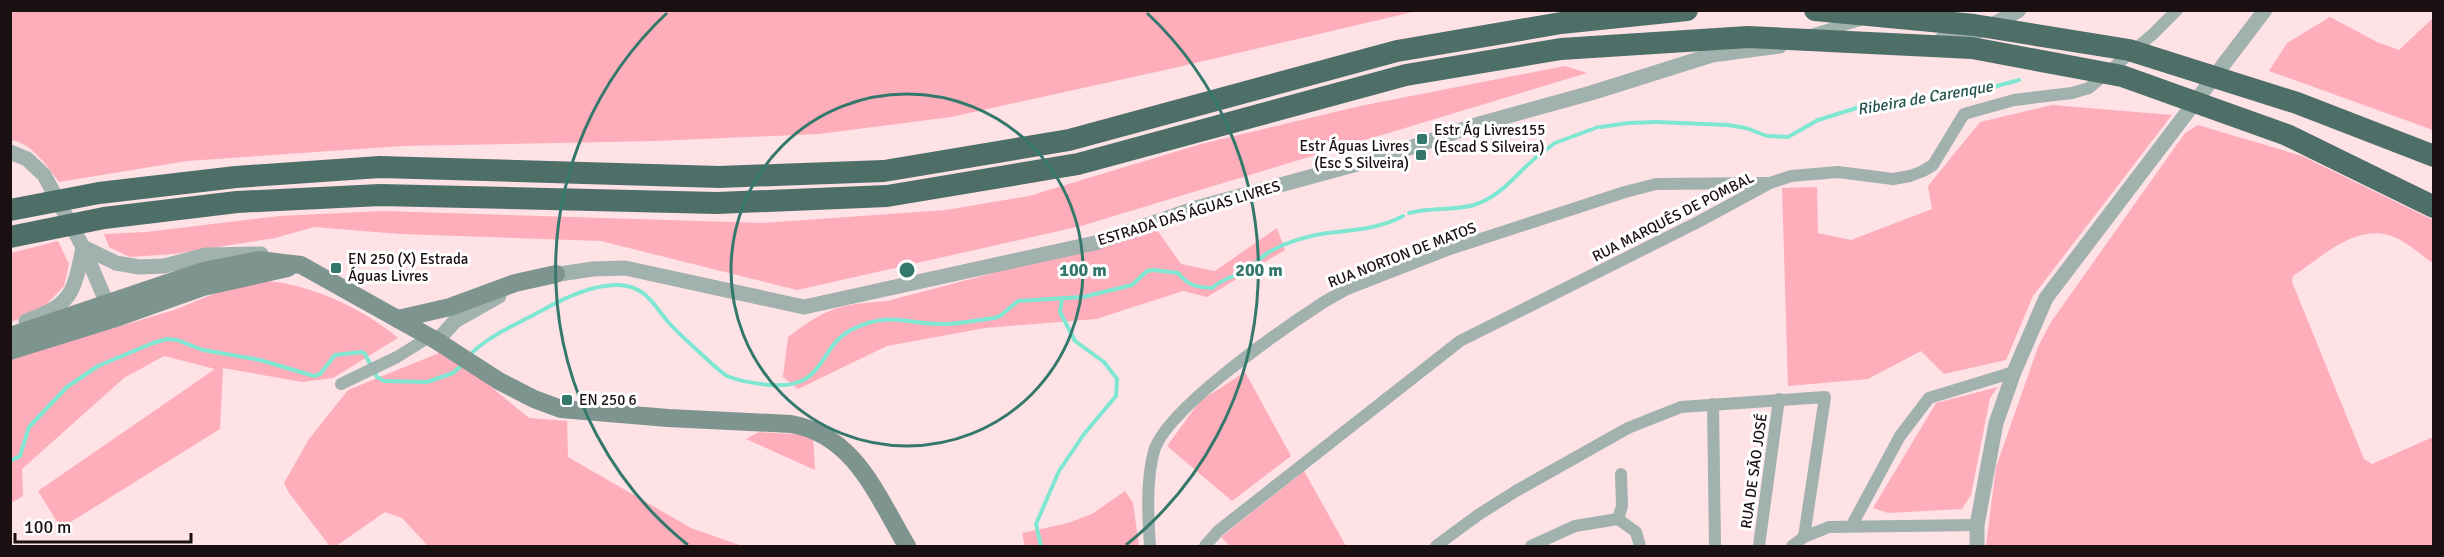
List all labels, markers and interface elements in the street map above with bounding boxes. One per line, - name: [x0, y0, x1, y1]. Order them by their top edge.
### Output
- water label: Ribeira de Carenque: [1856, 76, 1995, 120]
- place label: Estr Ág Livres155 (Escad S Silveira): [1434, 120, 1545, 156]
- marker: Estr Ág Livres155 (Escad S Silveira): [1415, 132, 1429, 146]
- place label: Estr Águas Livres (Esc S Silveira): [1300, 136, 1409, 172]
- marker: Estr Águas Livres (Esc S Silveira): [1414, 148, 1428, 162]
- street label: RUA MARQUÊS DE POMBAL: [1589, 168, 1757, 266]
- street label: ESTRADA DAS ÁGUAS LIVRES: [1095, 176, 1282, 249]
- street label: RUA NORTON DE MATOS: [1325, 218, 1479, 292]
- place label: EN 250 (X) Estrada Águas Livres: [348, 250, 468, 285]
- text: 100 m: [1059, 259, 1107, 281]
- text: 200 m: [1235, 259, 1283, 281]
- centre of rings: [897, 260, 917, 280]
- marker: EN 250 (X) Estrada Águas Livres: [329, 261, 343, 275]
- place label: EN 250 6: [579, 391, 637, 409]
- marker: EN 250 6: [560, 393, 574, 407]
- street label: RUA DE SÃO JOSÉ: [1736, 412, 1771, 530]
- scale bar: [15, 506, 190, 544]
- text: 100 m: [24, 516, 71, 538]

